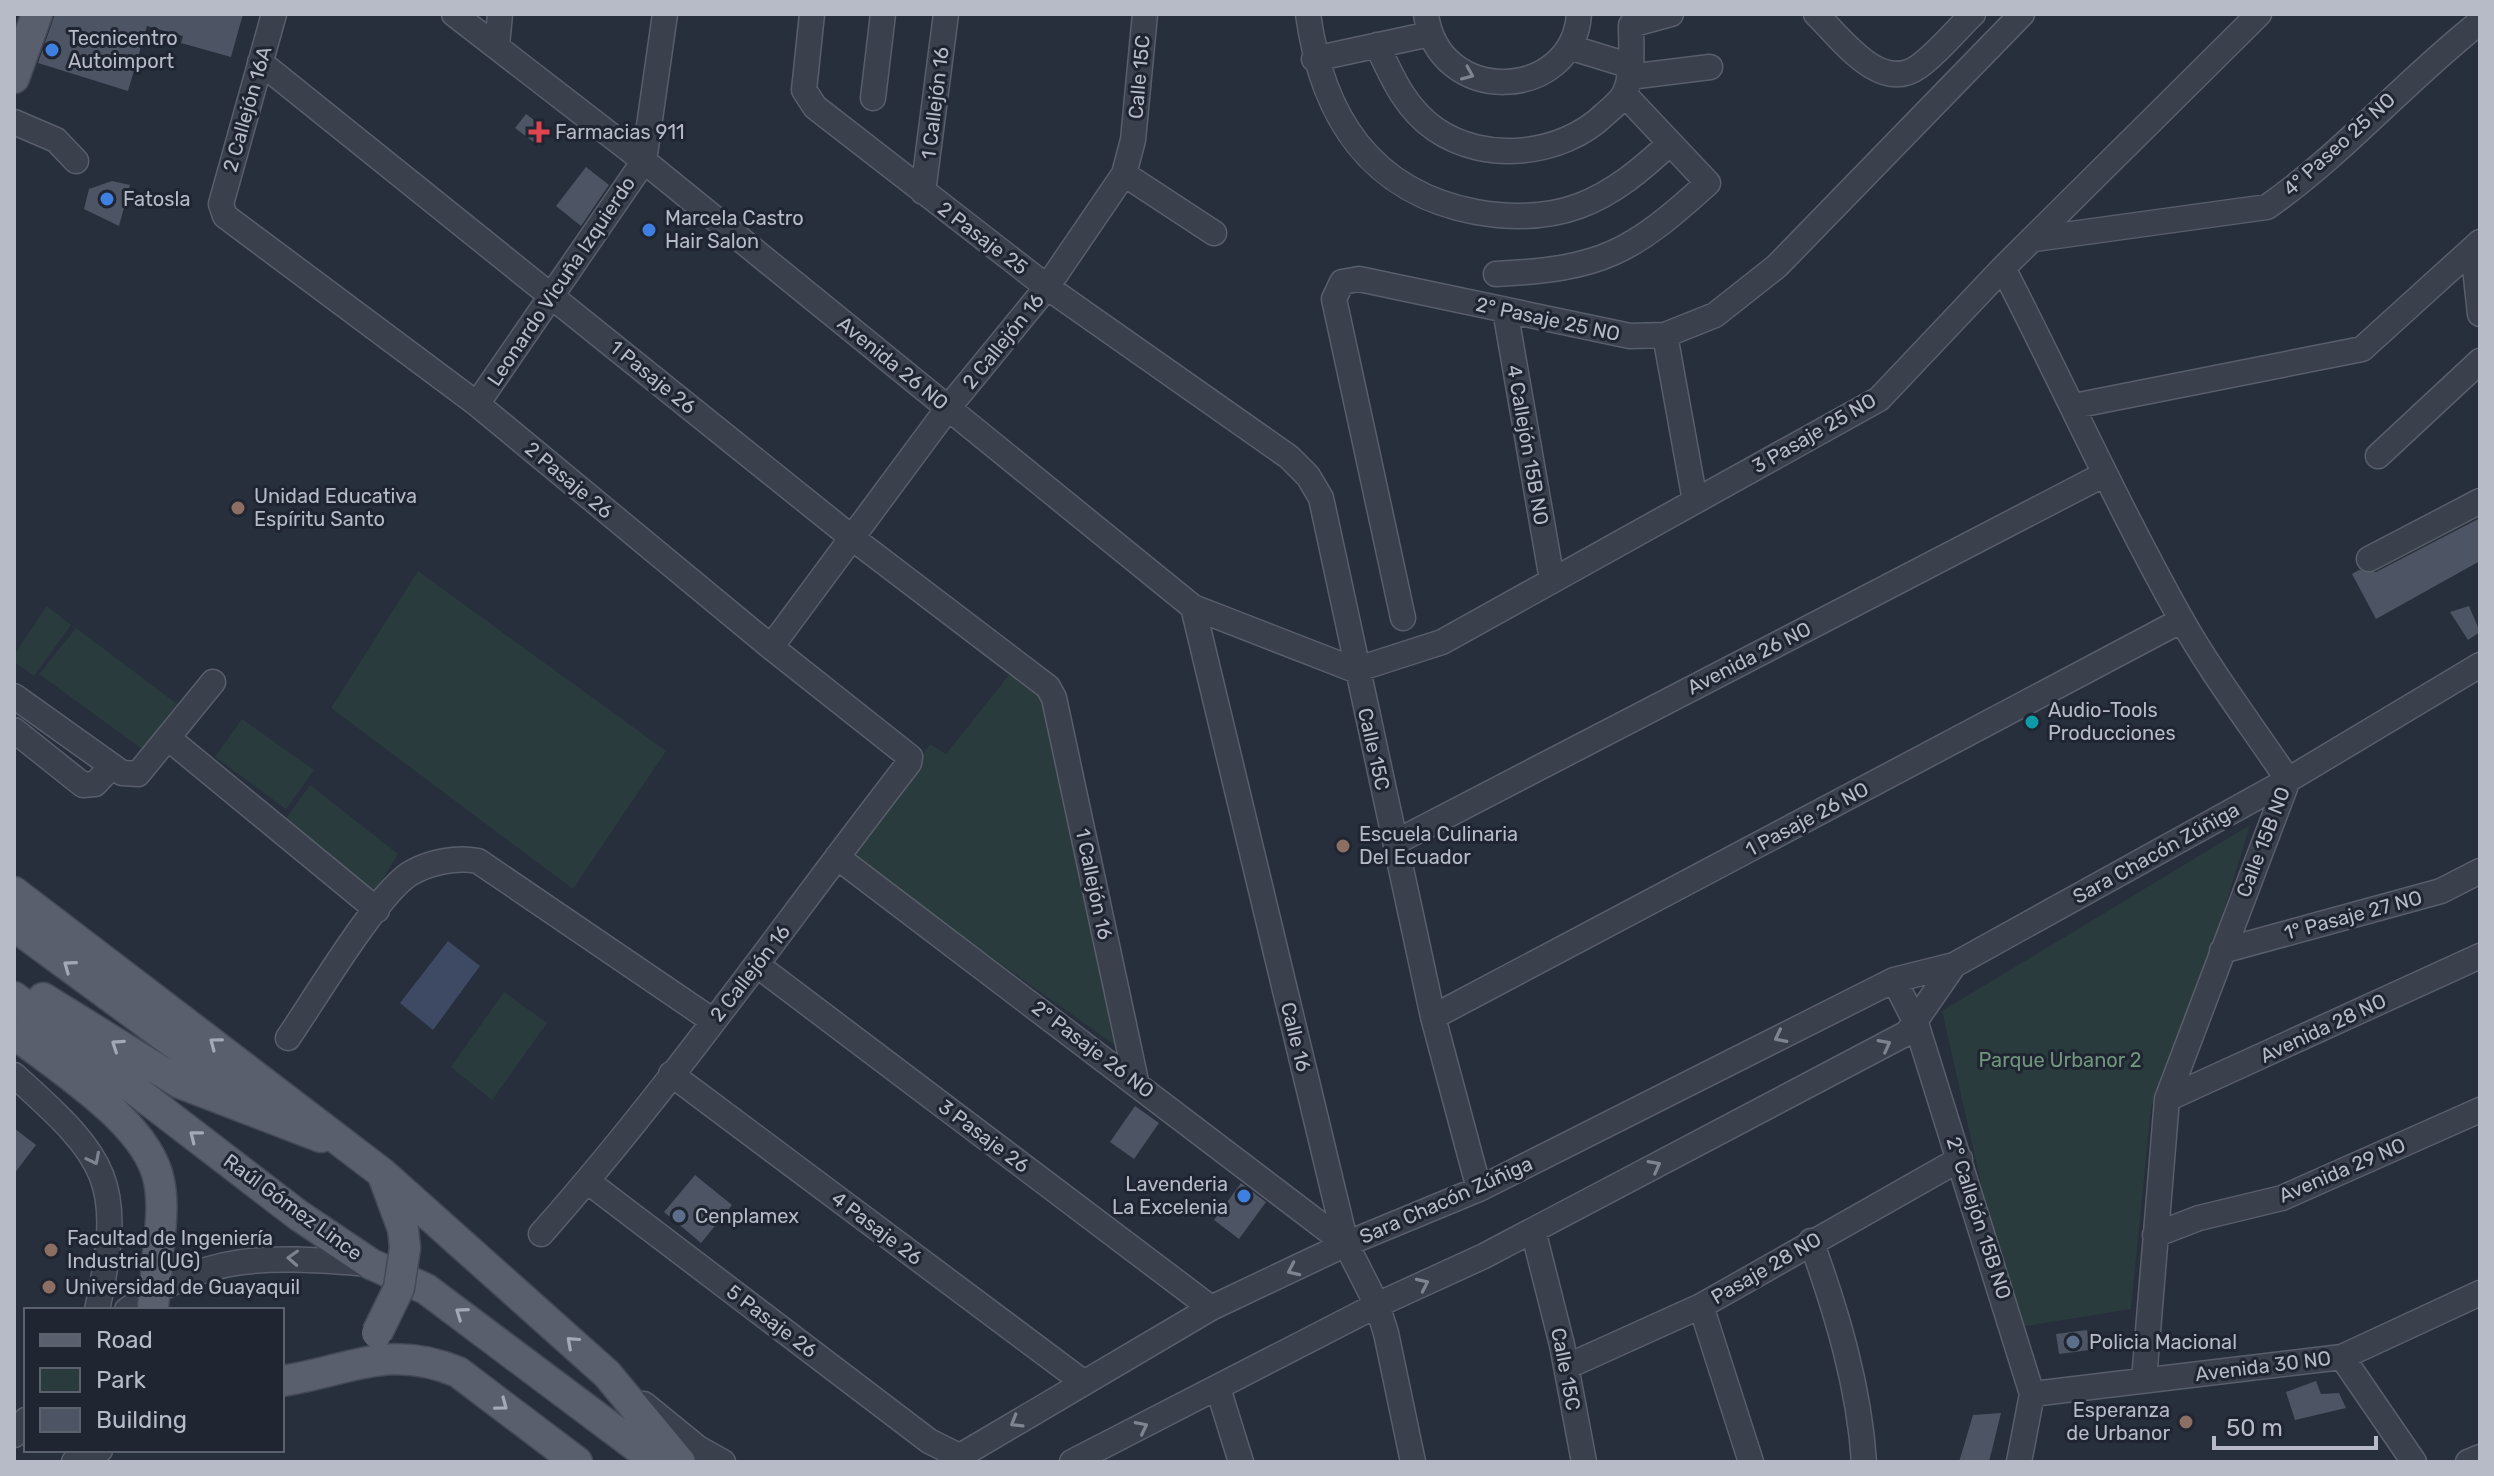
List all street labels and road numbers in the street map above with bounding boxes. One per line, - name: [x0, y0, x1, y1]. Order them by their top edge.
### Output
- street label: Calle 15C: [1123, 34, 1155, 120]
- street label: 2 Callejón 16A: [218, 43, 276, 175]
- street label: 1 Callejón 16: [916, 45, 954, 161]
- street label: 4° Paseo 25 NO: [2278, 87, 2400, 201]
- street label: Leonardo Vicuña Izquierdo: [482, 172, 640, 390]
- street label: 2 Pasaje 25: [933, 196, 1033, 280]
- street label: 2 Callejón 16: [957, 288, 1049, 394]
- street label: 2° Pasaje 25 NO: [1474, 292, 1622, 346]
- street label: Avenida 26 NO: [833, 311, 953, 415]
- street label: 1 Pasaje 26: [605, 335, 701, 419]
- street label: 4 Callejón 15B NO: [1502, 363, 1554, 527]
- street label: 3 Pasaje 25 NO: [1748, 388, 1880, 478]
- street label: 2 Pasaje 26: [520, 436, 618, 524]
- street label: Avenida 26 NO: [1683, 617, 1815, 699]
- street label: Calle 15C: [1353, 705, 1395, 793]
- street label: 1 Pasaje 26 NO: [1741, 777, 1873, 861]
- street label: Calle 15B NO: [2231, 783, 2295, 901]
- street label: Sara Chacón Zúñiga: [2069, 797, 2243, 909]
- street label: 1 Callejón 16: [1071, 826, 1117, 942]
- street label: 1° Pasaje 27 NO: [2281, 885, 2425, 945]
- street label: 2 Callejón 16: [705, 920, 795, 1026]
- street label: Avenida 28 NO: [2256, 988, 2390, 1068]
- street label: 2° Pasaje 26 NO: [1027, 995, 1159, 1103]
- street label: Calle 16: [1276, 1000, 1316, 1074]
- street label: 3 Pasaje 26: [934, 1094, 1034, 1178]
- street label: Avenida 29 NO: [2275, 1132, 2409, 1208]
- street label: 2° Callejón 15B NO: [1941, 1134, 2017, 1302]
- street label: Raúl Gómez Lince: [219, 1149, 367, 1265]
- street label: Sara Chacón Zúñiga: [1356, 1151, 1536, 1249]
- street label: 4 Pasaje 26: [827, 1186, 927, 1270]
- street label: Pasaje 28 NO: [1707, 1227, 1825, 1309]
- street label: 5 Pasaje 26: [722, 1279, 822, 1363]
- street label: Calle 15C: [1546, 1326, 1586, 1412]
- street label: Avenida 30 NO: [2194, 1346, 2332, 1386]

